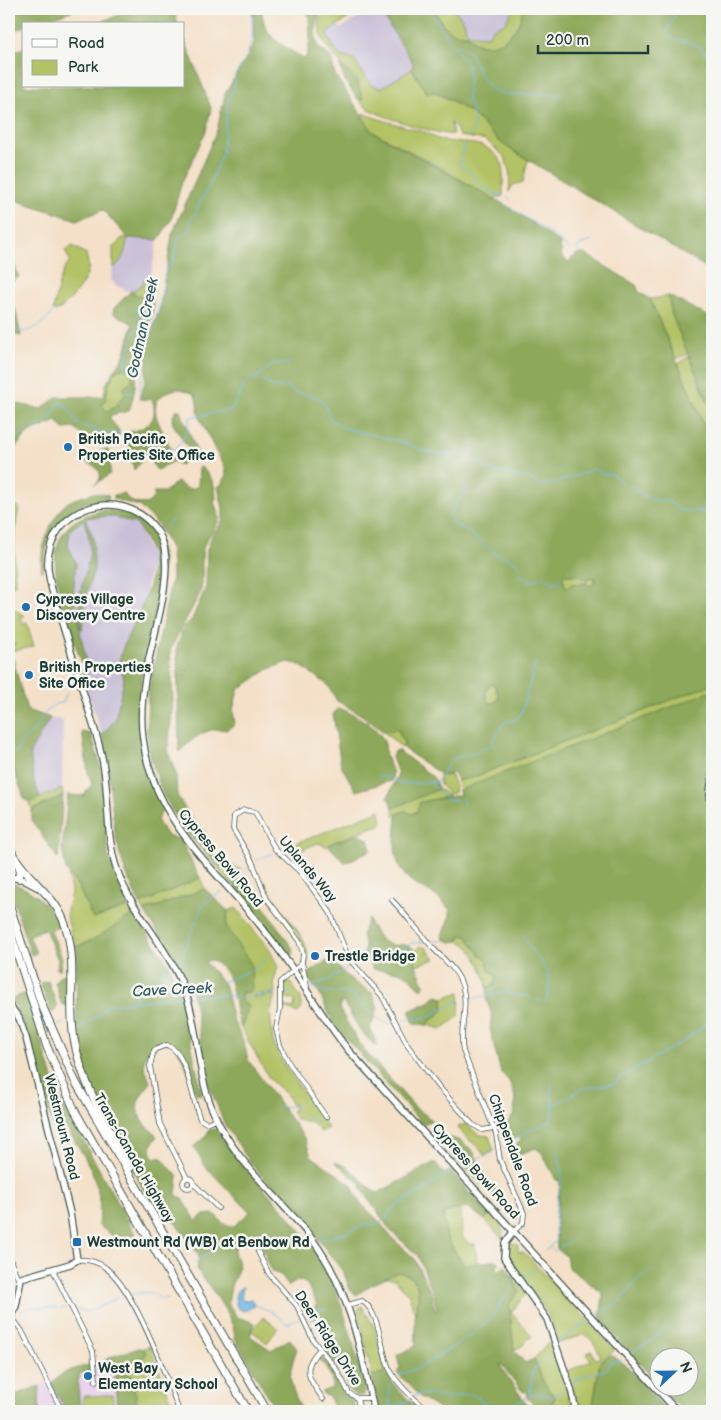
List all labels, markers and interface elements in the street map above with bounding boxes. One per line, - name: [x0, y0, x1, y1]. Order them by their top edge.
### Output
- legend: [22, 22, 185, 88]
- scale bar: [538, 22, 648, 54]
- text: 200 m: [546, 31, 589, 50]
- text: Road: [68, 34, 104, 53]
- text: Park: [68, 58, 99, 77]
- water label: Godman Creek: [123, 275, 163, 380]
- place label: British Pacific Properties Site Office: [78, 431, 215, 464]
- marker: British Pacific Properties Site Office: [62, 441, 74, 453]
- place label: Cypress Village Discovery Centre: [36, 591, 145, 624]
- marker: Cypress Village Discovery Centre: [20, 601, 32, 613]
- place label: British Properties Site Office: [39, 659, 151, 692]
- marker: British Properties Site Office: [23, 669, 35, 681]
- street label: Cypress Bowl Road: [175, 806, 267, 910]
- street label: Uplands Way: [275, 832, 341, 906]
- place label: Trestle Bridge: [325, 948, 415, 965]
- marker: Trestle Bridge: [309, 950, 321, 962]
- water label: Cave Creek: [132, 978, 213, 1002]
- street label: Westmount Road: [41, 1072, 83, 1182]
- street label: Trans-Canada Highway: [90, 1090, 178, 1226]
- street label: Chippendale Road: [485, 1091, 541, 1209]
- street label: Cypress Bowl Road: [429, 1120, 523, 1222]
- place label: Westmount Rd (WB) at Benbow Rd: [87, 1234, 310, 1251]
- marker: Westmount Rd (WB) at Benbow Rd: [71, 1236, 83, 1248]
- street label: Deer Ridge Drive: [291, 1287, 365, 1389]
- north arrow: [648, 1348, 698, 1398]
- text: N: [676, 1359, 695, 1375]
- place label: West Bay Elementary School: [98, 1360, 218, 1393]
- marker: West Bay Elementary School: [82, 1370, 94, 1382]

